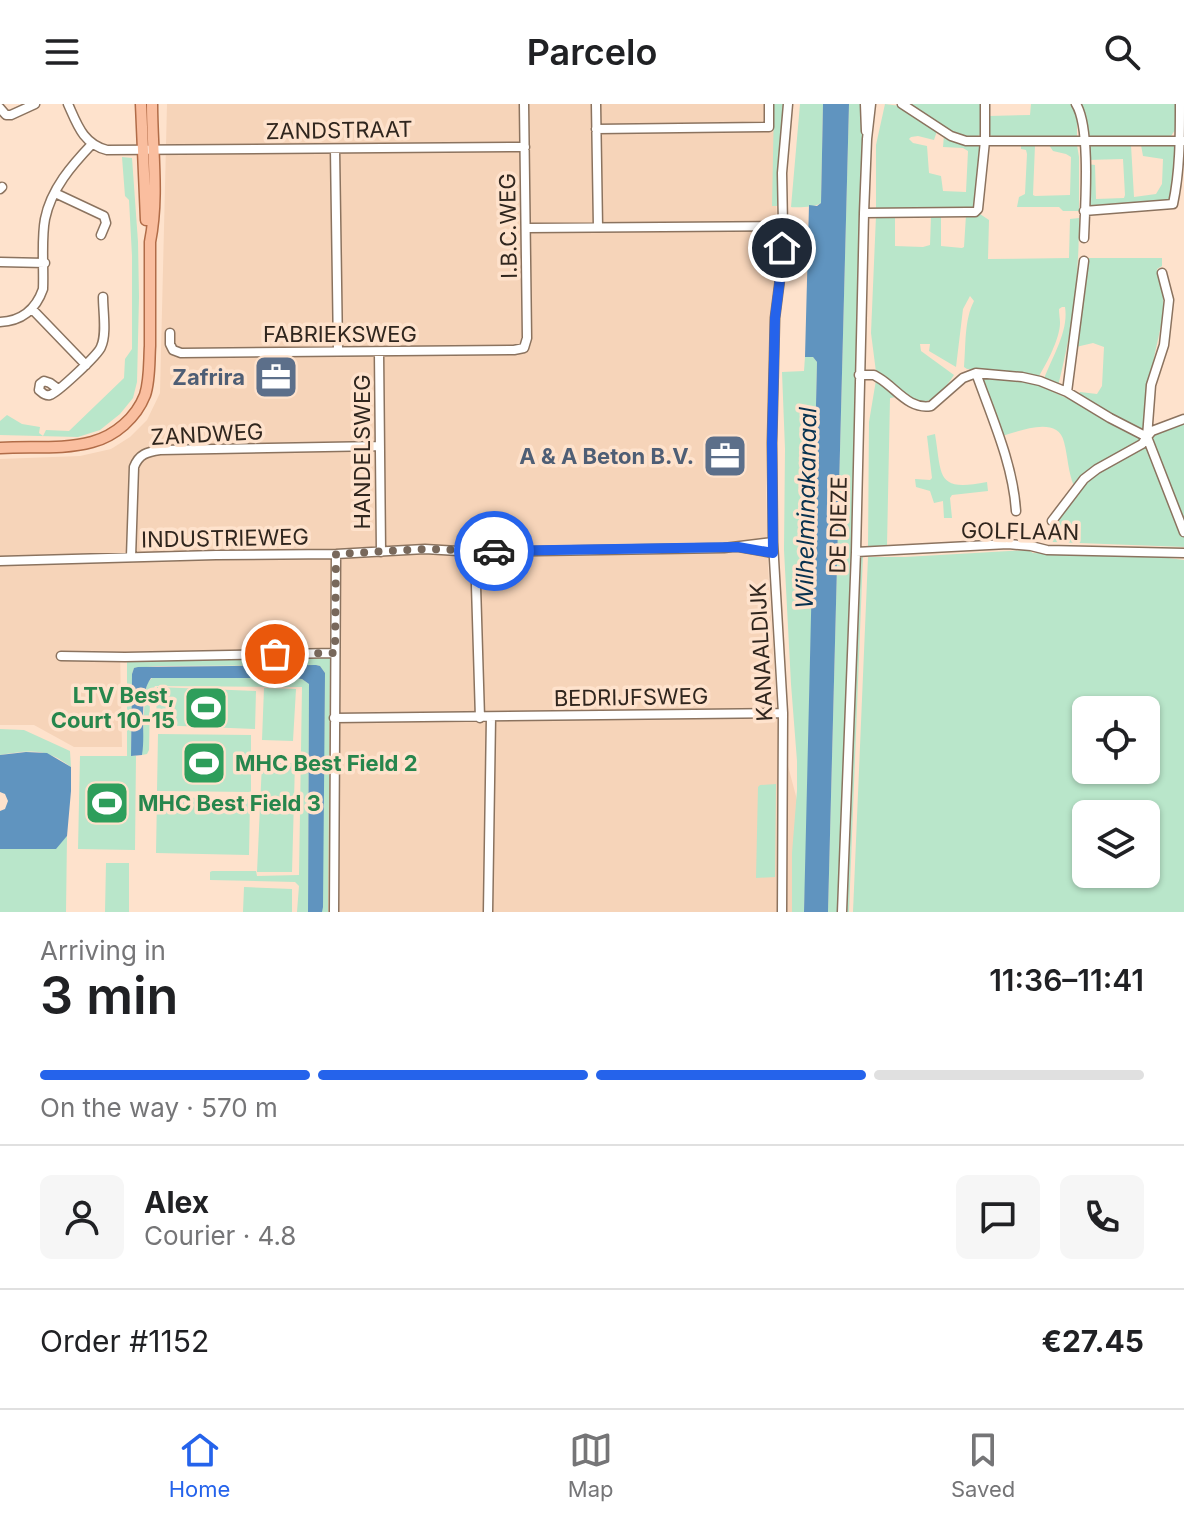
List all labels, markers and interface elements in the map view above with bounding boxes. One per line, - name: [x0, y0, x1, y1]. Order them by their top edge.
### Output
- icon: menu: [40, 30, 84, 74]
- text: Parcelo: [527, 30, 657, 74]
- icon: search: [1100, 30, 1144, 74]
- street label: ZANDSTRAAT: [265, 116, 413, 144]
- street label: I.B.C.WEG: [494, 173, 522, 279]
- pin: [748, 214, 816, 282]
- icon: home: [760, 226, 804, 270]
- street label: FABRIEKSWEG: [263, 321, 417, 347]
- office icon: Zafrira: [252, 353, 300, 401]
- place label: Zafrira: [172, 364, 245, 390]
- street label: HANDELSWEG: [349, 374, 375, 530]
- water label: Wilhelminakanaal: [790, 407, 822, 609]
- street label: ZANDWEG: [150, 418, 264, 450]
- office icon: A & A Beton B.V.: [701, 432, 749, 480]
- place label: A & A Beton B.V.: [519, 443, 694, 469]
- street label: DE DIEZE: [824, 476, 852, 574]
- courier: [454, 511, 534, 591]
- street label: GOLFLAAN: [961, 517, 1079, 545]
- street label: INDUSTRIEWEG: [141, 524, 309, 552]
- icon: car: [472, 529, 516, 573]
- street label: KANAALDIJK: [744, 582, 778, 722]
- pin: [241, 620, 309, 688]
- icon: bag: [253, 632, 297, 676]
- place label: LTV Best, Court 10-15: [51, 682, 175, 733]
- street label: BEDRIJFSWEG: [554, 683, 708, 711]
- sports icon: LTV Best, Court 10-15: [182, 684, 230, 732]
- map controls: [1072, 696, 1160, 888]
- button: locate: [1072, 696, 1160, 784]
- sports icon: MHC Best Field 2: [180, 739, 228, 787]
- place label: MHC Best Field 2: [235, 750, 418, 776]
- sports icon: MHC Best Field 3: [83, 779, 131, 827]
- place label: MHC Best Field 3: [138, 790, 321, 816]
- button: layers: [1072, 800, 1160, 888]
- text: Arriving in: [40, 935, 166, 966]
- text: 11:36–11:41: [989, 962, 1144, 998]
- text: 3 min: [40, 964, 178, 1027]
- text: On the way · 570 m: [40, 1092, 278, 1123]
- button: person: [40, 1175, 124, 1259]
- button: chat: [956, 1175, 1040, 1259]
- button: phone: [1060, 1175, 1144, 1259]
- text: Alex: [144, 1184, 209, 1220]
- text: Courier · 4.8: [144, 1220, 296, 1251]
- text: Order #1152: [40, 1323, 209, 1359]
- text: €27.45: [1041, 1323, 1144, 1359]
- tab: Home: [169, 1428, 230, 1502]
- tab: Map: [568, 1428, 613, 1502]
- tab: Saved: [951, 1428, 1015, 1502]

